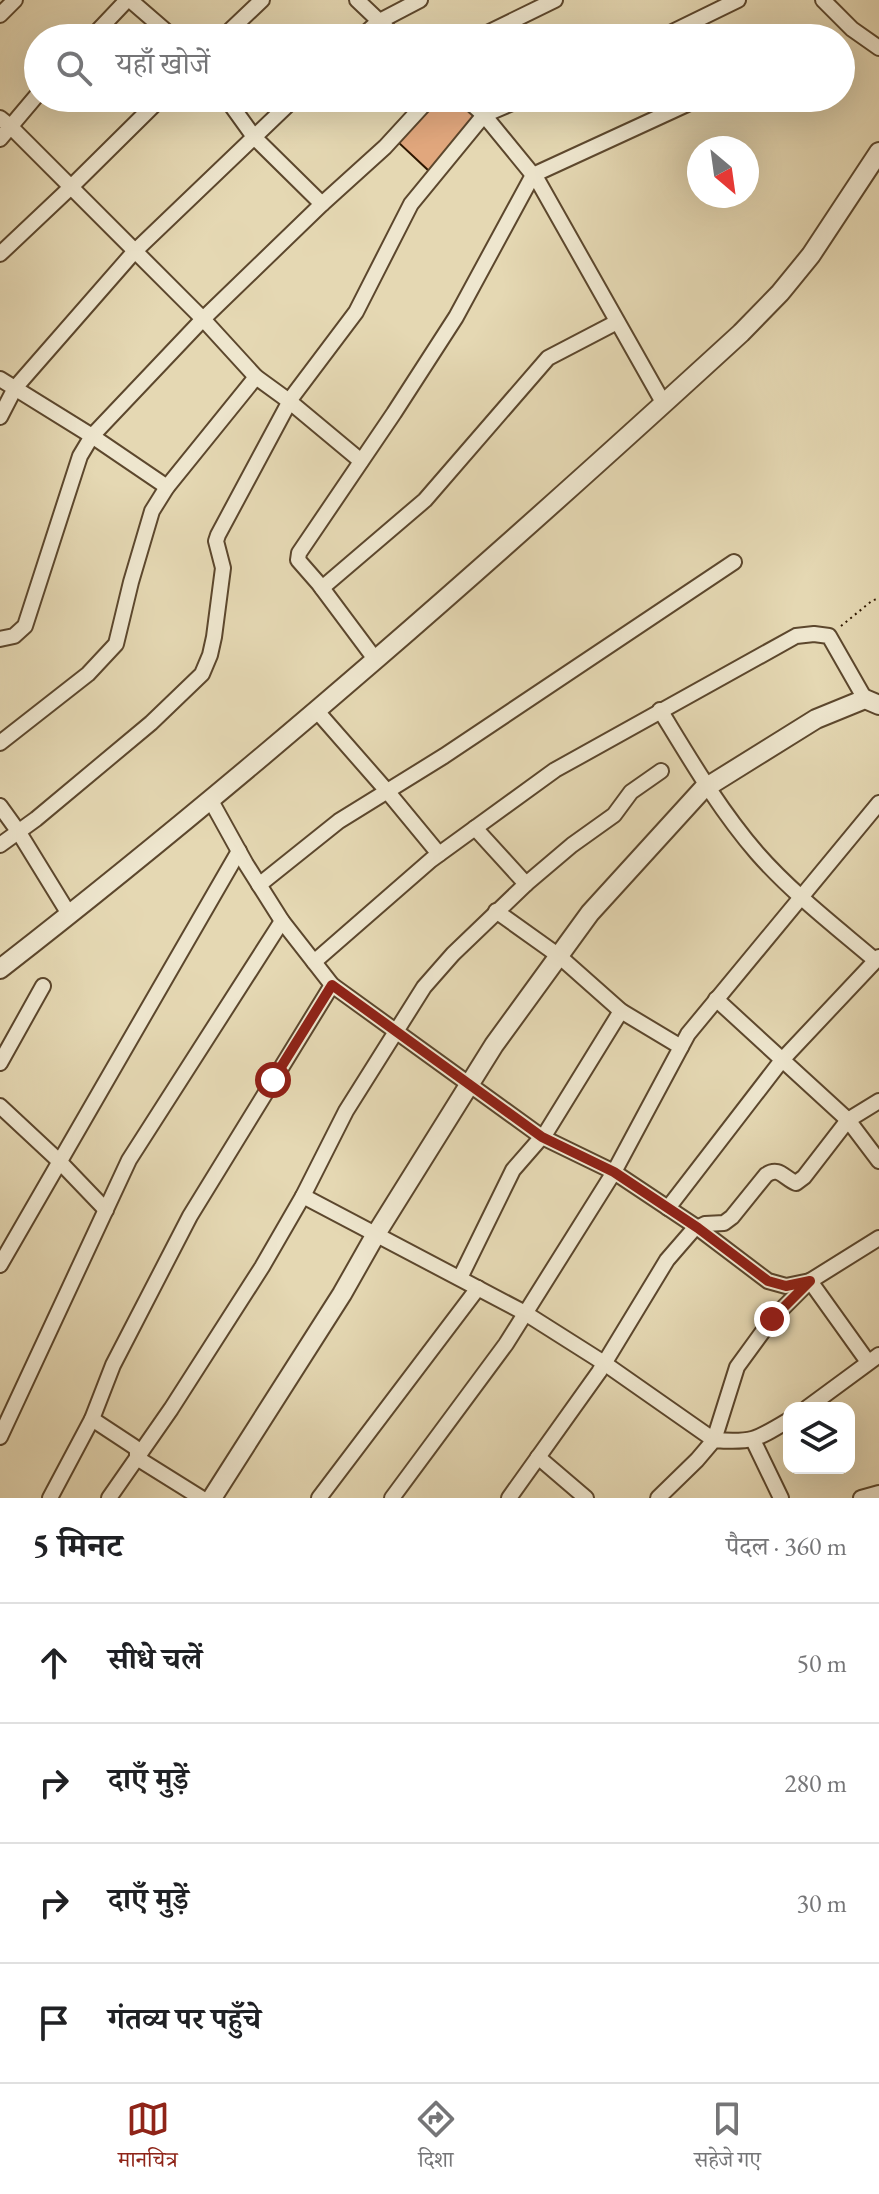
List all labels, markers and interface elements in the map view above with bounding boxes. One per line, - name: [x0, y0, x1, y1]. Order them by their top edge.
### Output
- search box: [24, 24, 855, 112]
- text: यहाँ खोजें: [116, 44, 210, 83]
- icon: search: [52, 46, 96, 90]
- north arrow: [687, 136, 759, 208]
- route start: [255, 1062, 291, 1098]
- route end: [754, 1301, 790, 1337]
- map controls: [783, 1402, 855, 1474]
- button: layers: [783, 1402, 855, 1474]
- text: 5 मिनट: [32, 1523, 122, 1567]
- text: पैदल · 360 m: [726, 1529, 847, 1563]
- text: सीधे चलें: [108, 1639, 202, 1678]
- icon: ahead: [32, 1641, 76, 1685]
- text: 50 m: [797, 1646, 847, 1680]
- text: दाएँ मुड़ें: [108, 1759, 189, 1798]
- icon: right: [32, 1761, 76, 1805]
- text: 280 m: [784, 1766, 847, 1800]
- text: दाएँ मुड़ें: [108, 1879, 189, 1918]
- icon: right: [32, 1881, 76, 1925]
- text: 30 m: [797, 1886, 847, 1920]
- text: गंतव्य पर पहुँचे: [108, 1999, 261, 2038]
- icon: arrive: [32, 2001, 76, 2045]
- tab: मानचित्र: [118, 2097, 178, 2181]
- tab: दिशा: [414, 2097, 458, 2181]
- tab: सहेजे गए: [694, 2097, 761, 2181]

